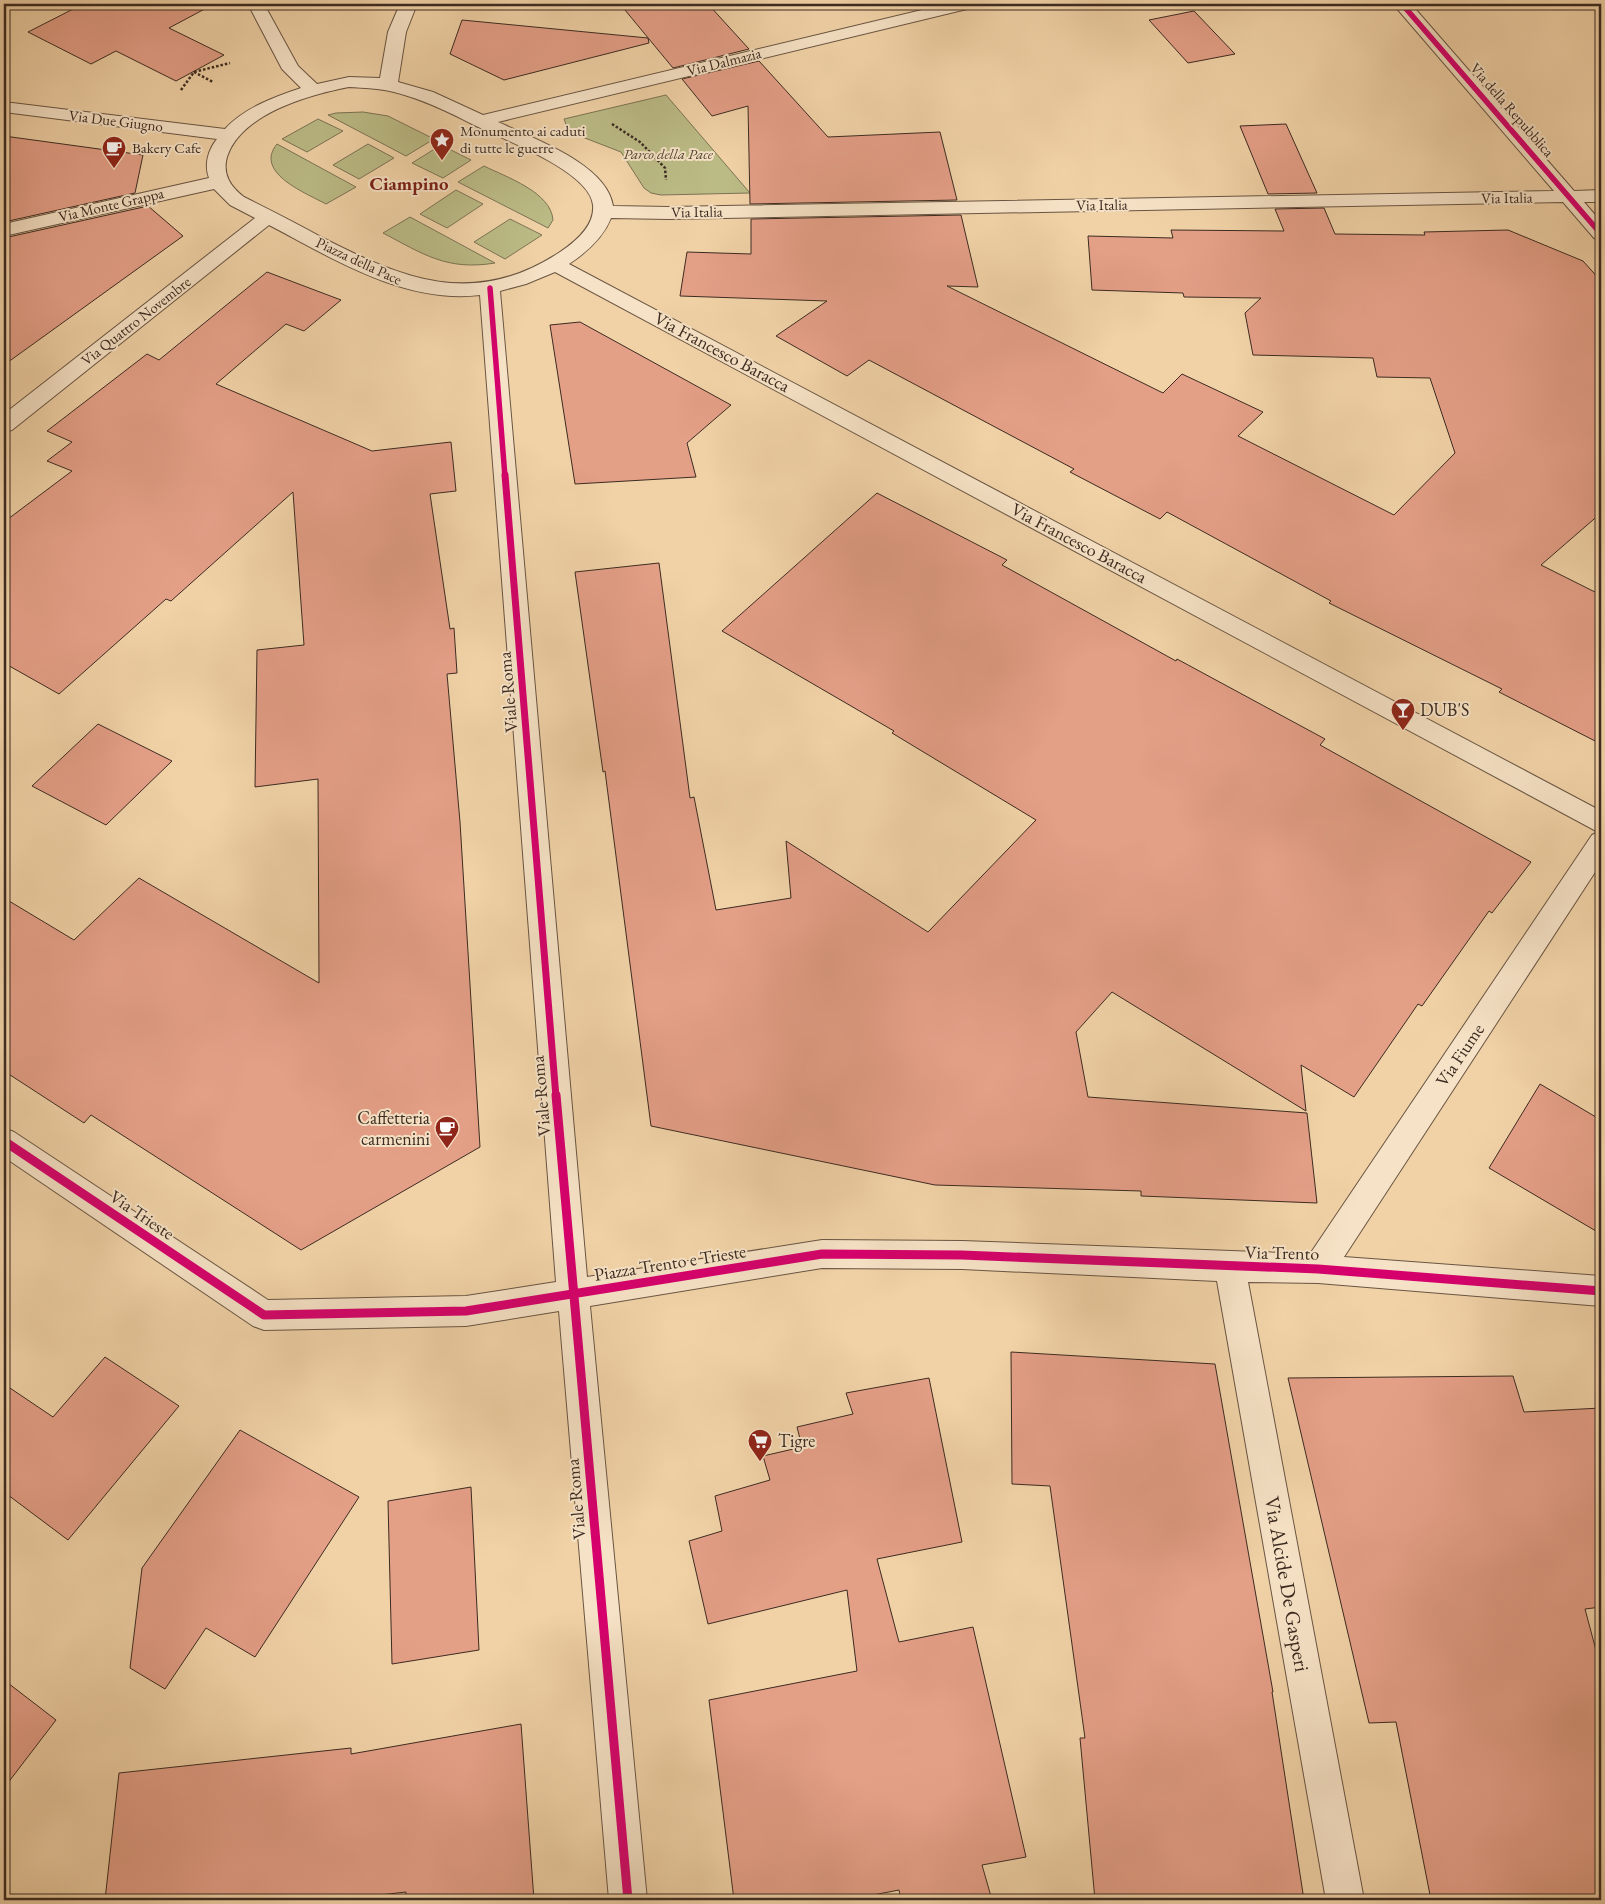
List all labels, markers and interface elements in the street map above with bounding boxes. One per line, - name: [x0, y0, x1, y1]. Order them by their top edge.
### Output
- street label: Via Dalmazia: [685, 43, 763, 80]
- street label: Via della Repubblica: [1466, 59, 1558, 161]
- street label: Via Due Giugno: [68, 105, 164, 136]
- place label: Monumento ai caduti di tutte le guerre: [460, 121, 586, 157]
- place icon: Monumento ai caduti di tutte le guerre: [429, 127, 455, 161]
- cafe icon: Bakery Cafe: [101, 135, 127, 169]
- place label: Bakery Cafe: [132, 138, 201, 157]
- park label: Parco della Pace: [623, 144, 714, 163]
- district label: Ciampino: [369, 171, 449, 196]
- street label: Via Monte Grappa: [56, 183, 166, 226]
- street label: Via Italia: [1481, 188, 1533, 207]
- street label: Via Italia: [1076, 195, 1128, 214]
- street label: Via Italia: [671, 202, 723, 221]
- street label: Piazza della Pace: [313, 232, 405, 289]
- street label: Via Quattro Novembre: [77, 272, 194, 369]
- street label: Via Francesco Baracca: [650, 306, 795, 397]
- street label: Via Francesco Baracca: [1007, 497, 1152, 588]
- street label: Viale Roma: [492, 650, 522, 733]
- bar icon: DUB'S: [1390, 697, 1416, 731]
- place label: DUB'S: [1420, 698, 1469, 721]
- street label: Via Fiume: [1430, 1019, 1489, 1091]
- street label: Viale Roma: [525, 1054, 555, 1137]
- place label: Caffetteria carmenini: [357, 1106, 431, 1150]
- cafe icon: Caffetteria carmenini: [434, 1115, 460, 1149]
- street label: Via Trieste: [106, 1185, 179, 1245]
- street label: Piazza Trento e Trieste: [592, 1239, 747, 1286]
- street label: Via Trento: [1245, 1240, 1319, 1265]
- supermarket icon: Tigre: [747, 1428, 773, 1462]
- place label: Tigre: [778, 1429, 815, 1452]
- street label: Viale Roma: [560, 1457, 590, 1540]
- street label: Via Alcide De Gasperi: [1259, 1494, 1316, 1674]

